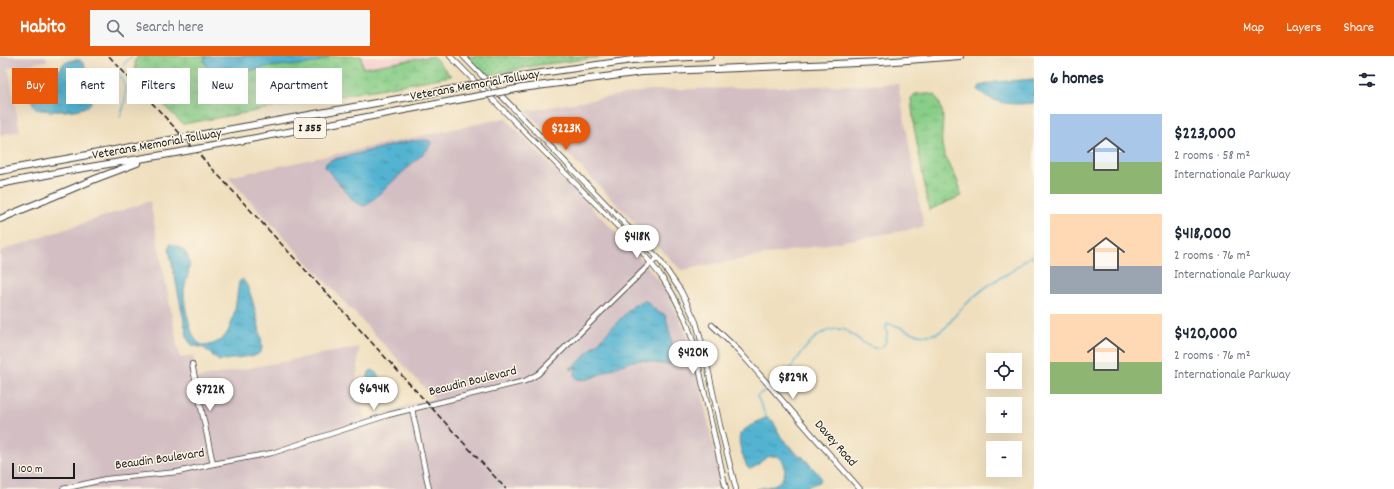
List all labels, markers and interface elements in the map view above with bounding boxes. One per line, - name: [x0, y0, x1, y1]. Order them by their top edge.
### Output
- search box: [90, 10, 370, 46]
- text: Habito: [20, 15, 66, 42]
- icon: search: [104, 17, 126, 39]
- text: Search here: [136, 17, 204, 39]
- text: Map: [1243, 18, 1264, 38]
- text: Layers: [1286, 18, 1321, 38]
- text: Share: [1343, 18, 1374, 38]
- street label: Veterans Memorial Tollway: [409, 65, 542, 107]
- chip: Buy: [12, 68, 58, 104]
- chip: Rent: [66, 68, 119, 104]
- chip: Filters: [127, 68, 190, 104]
- chip: New: [198, 68, 248, 104]
- chip: Apartment: [256, 68, 342, 104]
- text: 6 homes: [1050, 68, 1104, 92]
- icon: filters: [1356, 69, 1378, 91]
- pin: $223K: [538, 117, 594, 151]
- road number: I 355: [294, 118, 326, 138]
- text: $223K: [551, 120, 581, 139]
- text: $223,000: [1174, 123, 1236, 147]
- street label: Veterans Memorial Tollway: [91, 124, 224, 166]
- icon: home: [1082, 130, 1130, 178]
- text: 2 rooms · 58 m²: [1174, 147, 1250, 166]
- text: Internationale Parkway: [1174, 166, 1290, 185]
- text: $418,000: [1174, 223, 1231, 247]
- pin: $418K: [609, 225, 665, 259]
- text: $418K: [624, 228, 650, 247]
- icon: home: [1082, 230, 1130, 278]
- text: 2 rooms · 76 m²: [1174, 247, 1250, 266]
- text: Internationale Parkway: [1174, 266, 1290, 285]
- text: $420,000: [1174, 323, 1237, 347]
- icon: home: [1082, 330, 1130, 378]
- pin: $420K: [665, 341, 721, 375]
- text: $420K: [678, 344, 708, 363]
- text: 2 rooms · 76 m²: [1174, 347, 1250, 366]
- map controls: [986, 353, 1022, 477]
- button: locate: [986, 353, 1022, 389]
- street label: Beaudin Boulevard: [427, 362, 519, 402]
- pin: $829K: [765, 366, 821, 400]
- text: Internationale Parkway: [1174, 366, 1290, 385]
- text: $829K: [778, 369, 808, 388]
- pin: $694K: [346, 377, 402, 411]
- pin: $722K: [182, 378, 238, 412]
- text: $694K: [359, 380, 389, 399]
- text: $722K: [196, 381, 224, 400]
- button: +: [986, 397, 1022, 433]
- street label: Davey Road: [809, 416, 861, 472]
- button: −: [986, 441, 1022, 477]
- street label: Beaudin Boulevard: [114, 444, 206, 476]
- scale bar: [12, 461, 75, 480]
- text: 100 m: [18, 462, 42, 478]

